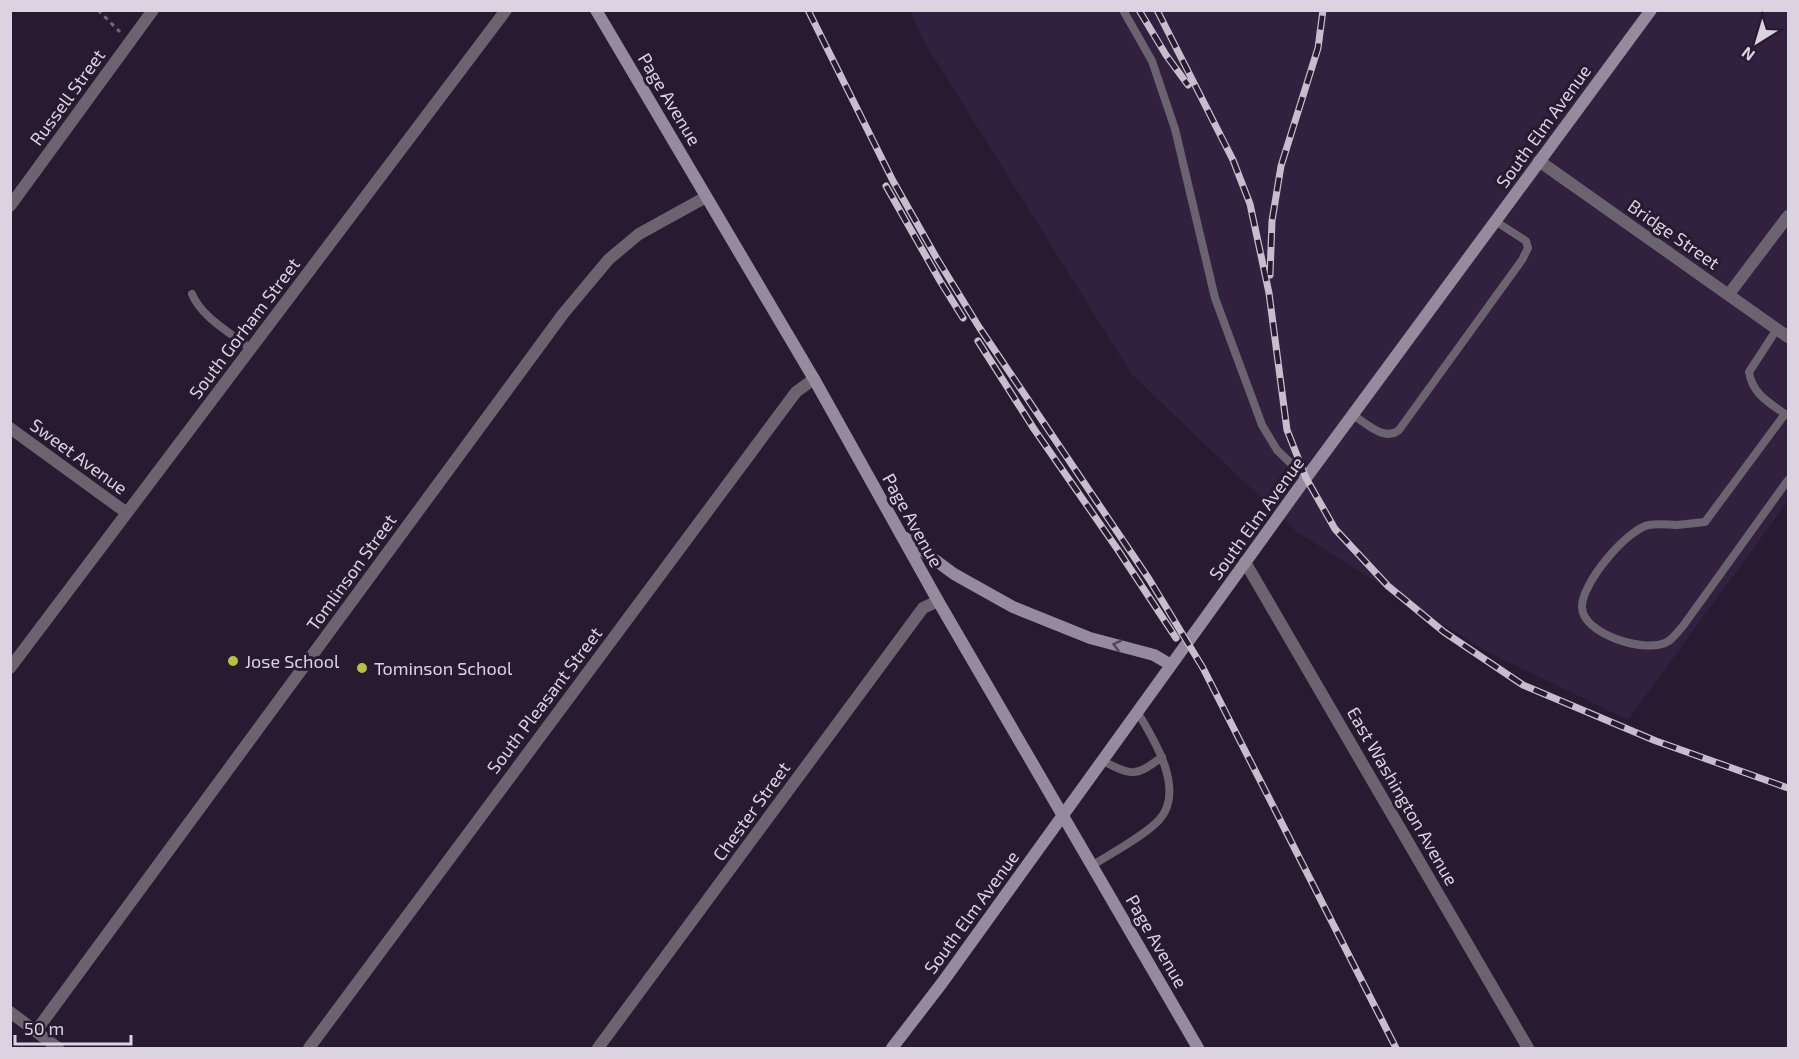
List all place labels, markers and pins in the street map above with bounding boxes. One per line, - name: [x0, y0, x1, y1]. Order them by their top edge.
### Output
- place label: Jose School: [245, 650, 340, 672]
- marker: Jose School: [226, 654, 240, 668]
- place label: Tominson School: [374, 657, 513, 679]
- marker: Tominson School: [355, 661, 369, 675]

